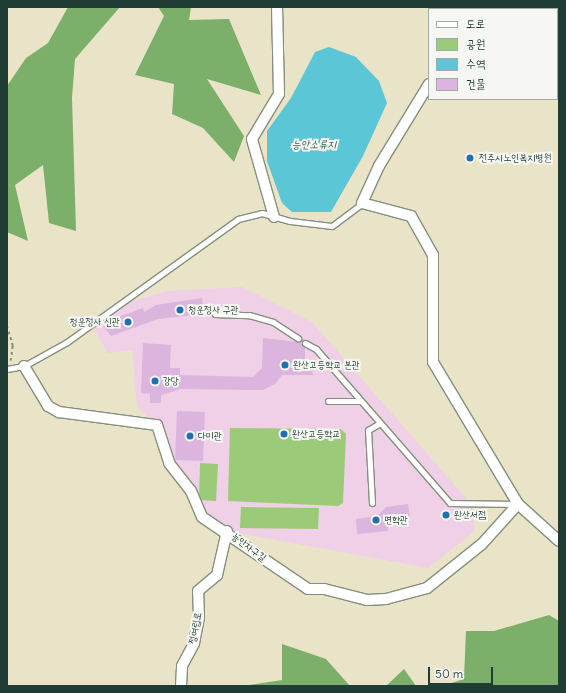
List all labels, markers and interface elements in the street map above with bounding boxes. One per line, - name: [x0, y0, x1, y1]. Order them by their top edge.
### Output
- legend: [428, 8, 558, 100]
- text: 도로: [466, 16, 485, 31]
- text: 공원: [466, 36, 485, 51]
- text: 수역: [466, 56, 485, 71]
- text: 건물: [466, 76, 485, 91]
- water label: 능안소류지: [292, 137, 336, 151]
- marker: 전주시노인복지병원: [464, 152, 476, 164]
- place label: 전주시노인복지병원: [479, 152, 551, 164]
- place label: 청운정사 구관: [188, 304, 239, 316]
- marker: 청운정사 구관: [175, 305, 185, 315]
- place label: 청운정사 신관: [69, 316, 120, 328]
- marker: 청운정사 신관: [123, 317, 133, 327]
- place label: 완산고등학교 본관: [293, 359, 360, 371]
- marker: 완산고등학교 본관: [280, 360, 290, 370]
- place label: 강당: [163, 375, 179, 387]
- marker: 강당: [150, 376, 160, 386]
- place label: 완산고등학교: [292, 428, 340, 440]
- marker: 완산고등학교: [279, 429, 289, 439]
- place label: 다미관: [198, 430, 222, 442]
- marker: 다미관: [185, 431, 195, 441]
- place label: 완산서점: [454, 509, 486, 521]
- marker: 완산서점: [441, 510, 451, 520]
- place label: 면학관: [384, 514, 408, 526]
- marker: 면학관: [371, 515, 381, 525]
- street label: 능안자구길: [229, 530, 269, 564]
- street label: 정여립로: [186, 611, 204, 645]
- scale bar: [430, 659, 495, 685]
- text: 50 m: [435, 666, 463, 681]

